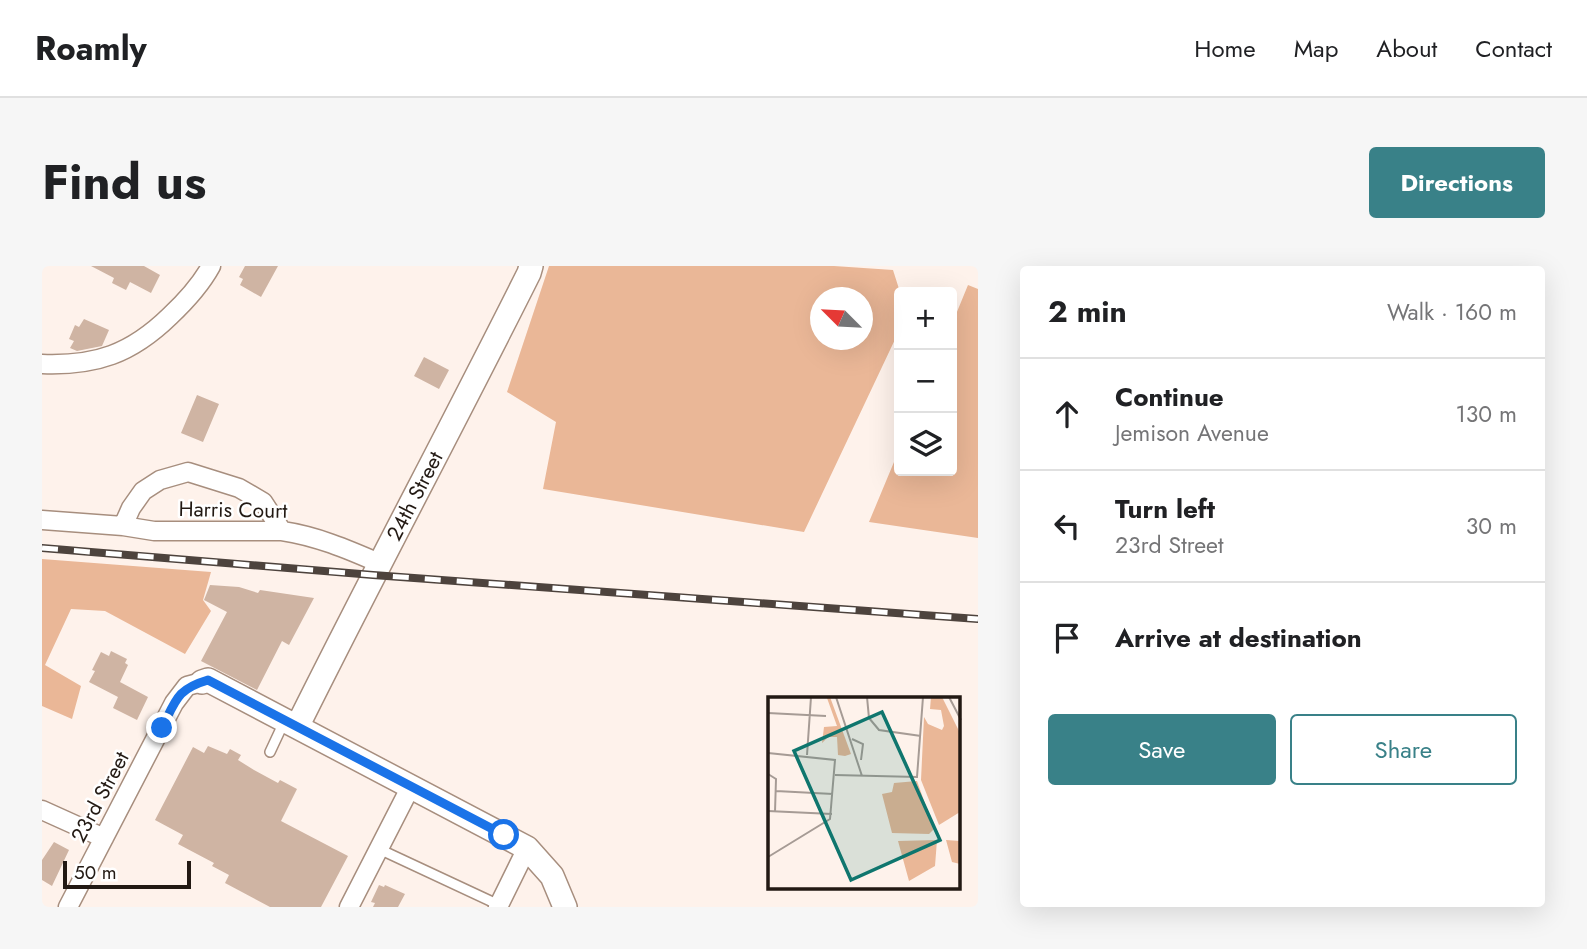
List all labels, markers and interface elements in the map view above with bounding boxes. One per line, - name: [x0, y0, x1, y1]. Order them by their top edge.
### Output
- text: Roamly: [35, 25, 147, 72]
- text: Home: [1194, 31, 1256, 66]
- text: Map: [1294, 31, 1338, 66]
- text: About: [1376, 31, 1437, 66]
- text: Contact: [1475, 31, 1552, 66]
- text: Find us: [42, 147, 206, 217]
- button: Directions: [1369, 147, 1545, 218]
- north arrow: [810, 287, 873, 350]
- map controls: [894, 287, 957, 476]
- button: +: [894, 287, 957, 350]
- text: 2 min: [1048, 290, 1127, 333]
- text: Walk · 160 m: [1387, 295, 1517, 329]
- button: −: [894, 350, 957, 413]
- text: Continue: [1115, 378, 1224, 416]
- icon: ahead: [1048, 395, 1086, 433]
- text: 130 m: [1455, 397, 1517, 431]
- button: layers: [894, 413, 957, 476]
- text: Jemison Avenue: [1115, 416, 1269, 450]
- street label: 24th Street: [379, 446, 450, 546]
- text: Turn left: [1115, 490, 1215, 528]
- street label: Harris Court: [178, 494, 288, 526]
- icon: left: [1048, 507, 1086, 545]
- text: 30 m: [1466, 509, 1517, 543]
- text: 23rd Street: [1115, 528, 1223, 562]
- icon: arrive: [1048, 619, 1086, 657]
- text: Arrive at destination: [1115, 619, 1362, 657]
- inset map: [768, 697, 960, 890]
- route end: [146, 712, 177, 743]
- button: Save: [1048, 714, 1276, 785]
- button: Share: [1290, 714, 1517, 785]
- street label: 23rd Street: [64, 746, 136, 848]
- route start: [488, 819, 519, 850]
- scale bar: [63, 858, 191, 890]
- text: 50 m: [74, 859, 117, 886]

